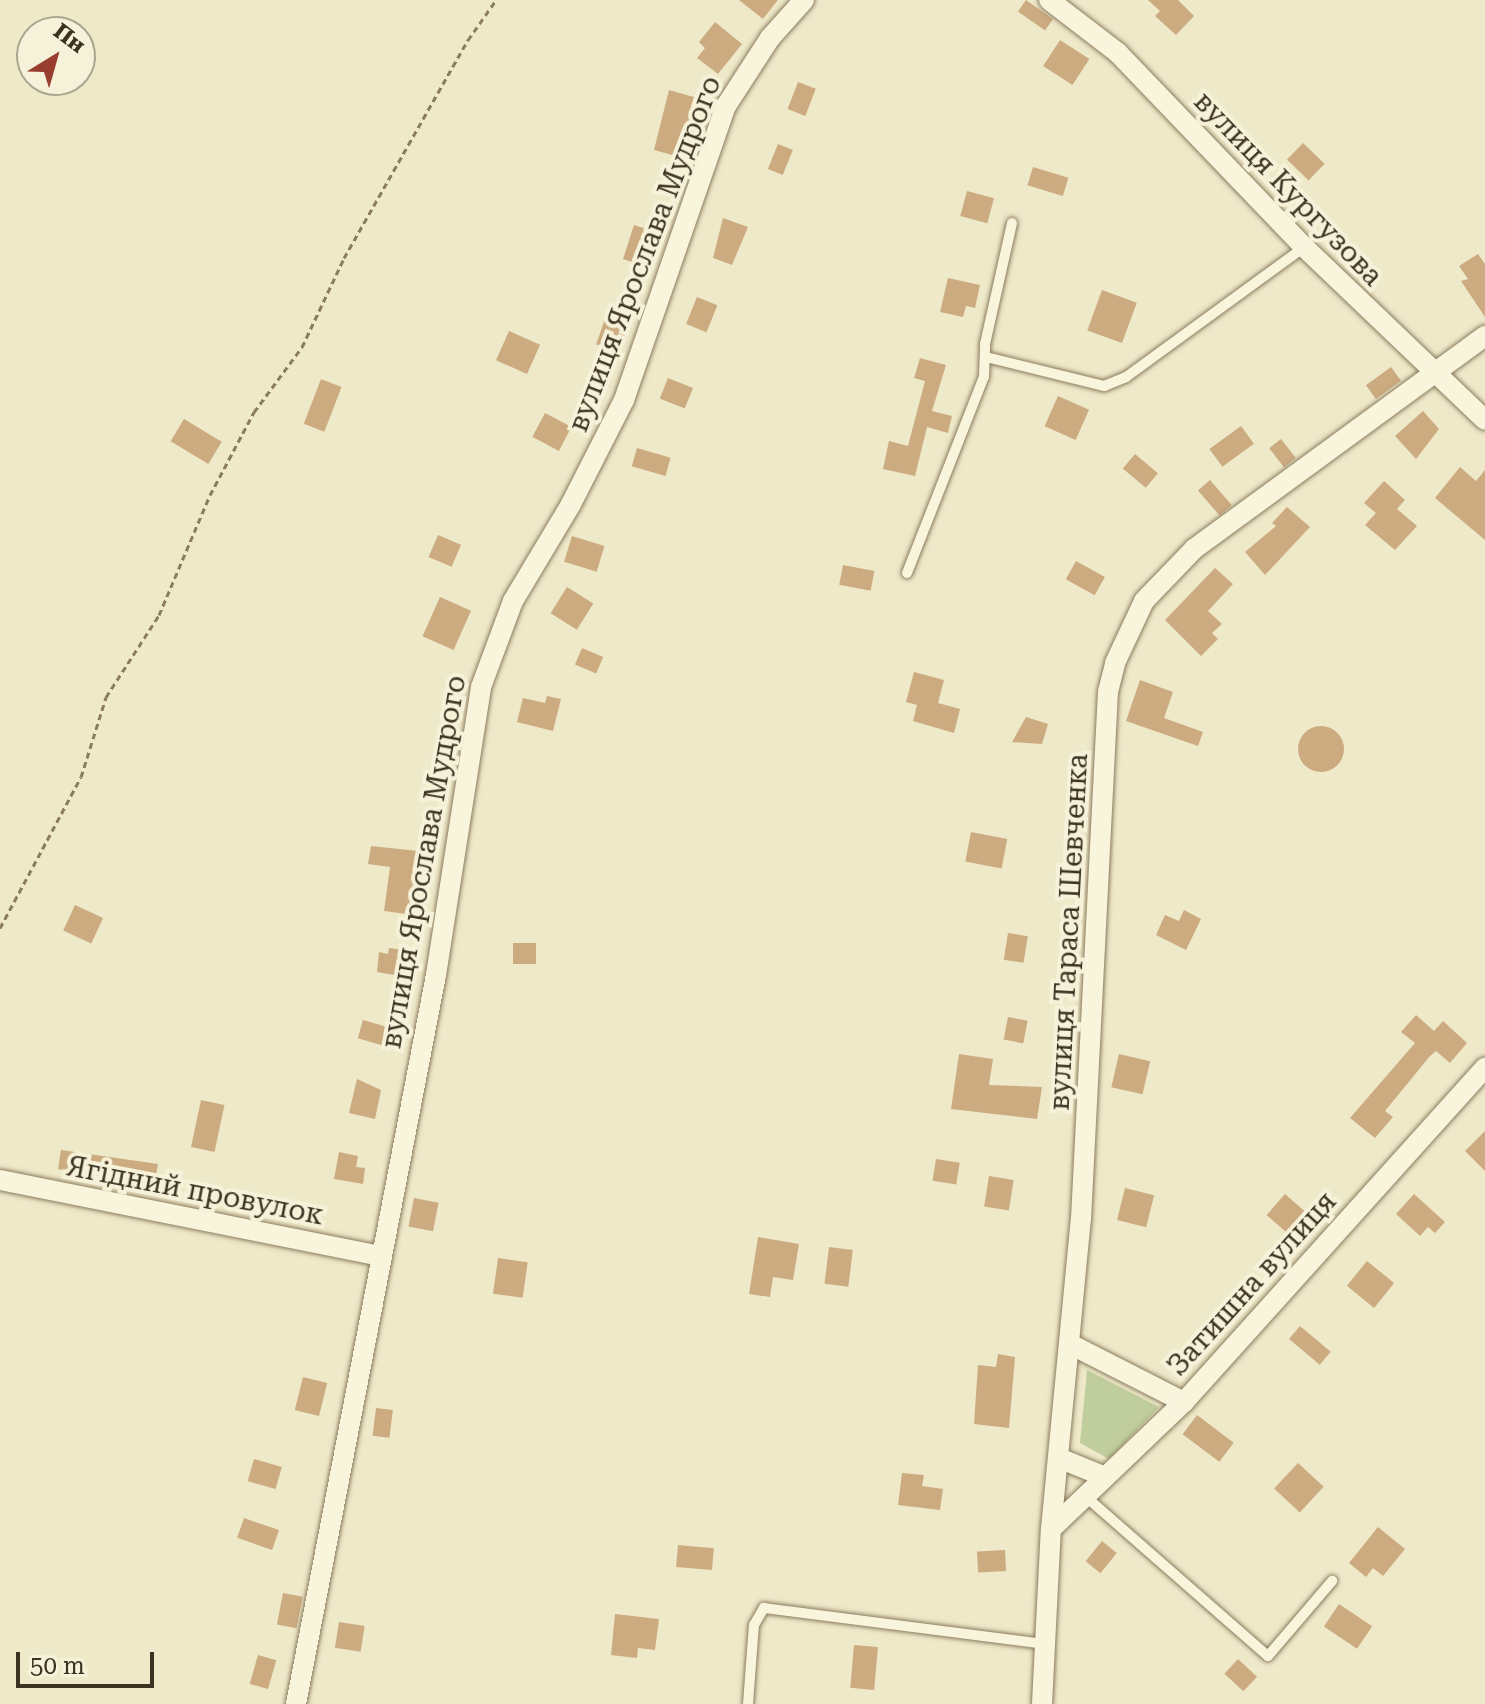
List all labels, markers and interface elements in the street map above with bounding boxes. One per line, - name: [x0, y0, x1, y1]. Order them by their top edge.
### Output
- north arrow: [16, 16, 96, 96]
- text: Пн: [49, 18, 90, 58]
- street label: вулиця Ярослава Мудрого: [562, 71, 728, 437]
- street label: вулиця Кургузова: [1187, 85, 1389, 293]
- street label: вулиця Ярослава Мудрого: [375, 673, 473, 1051]
- street label: вулиця Тараса Шевченка: [1043, 753, 1095, 1111]
- street label: Ягідний провулок: [64, 1150, 326, 1232]
- street label: Затишна вулиця: [1160, 1185, 1344, 1383]
- scale bar: [20, 1636, 158, 1686]
- text: 50 m: [30, 1652, 85, 1680]

